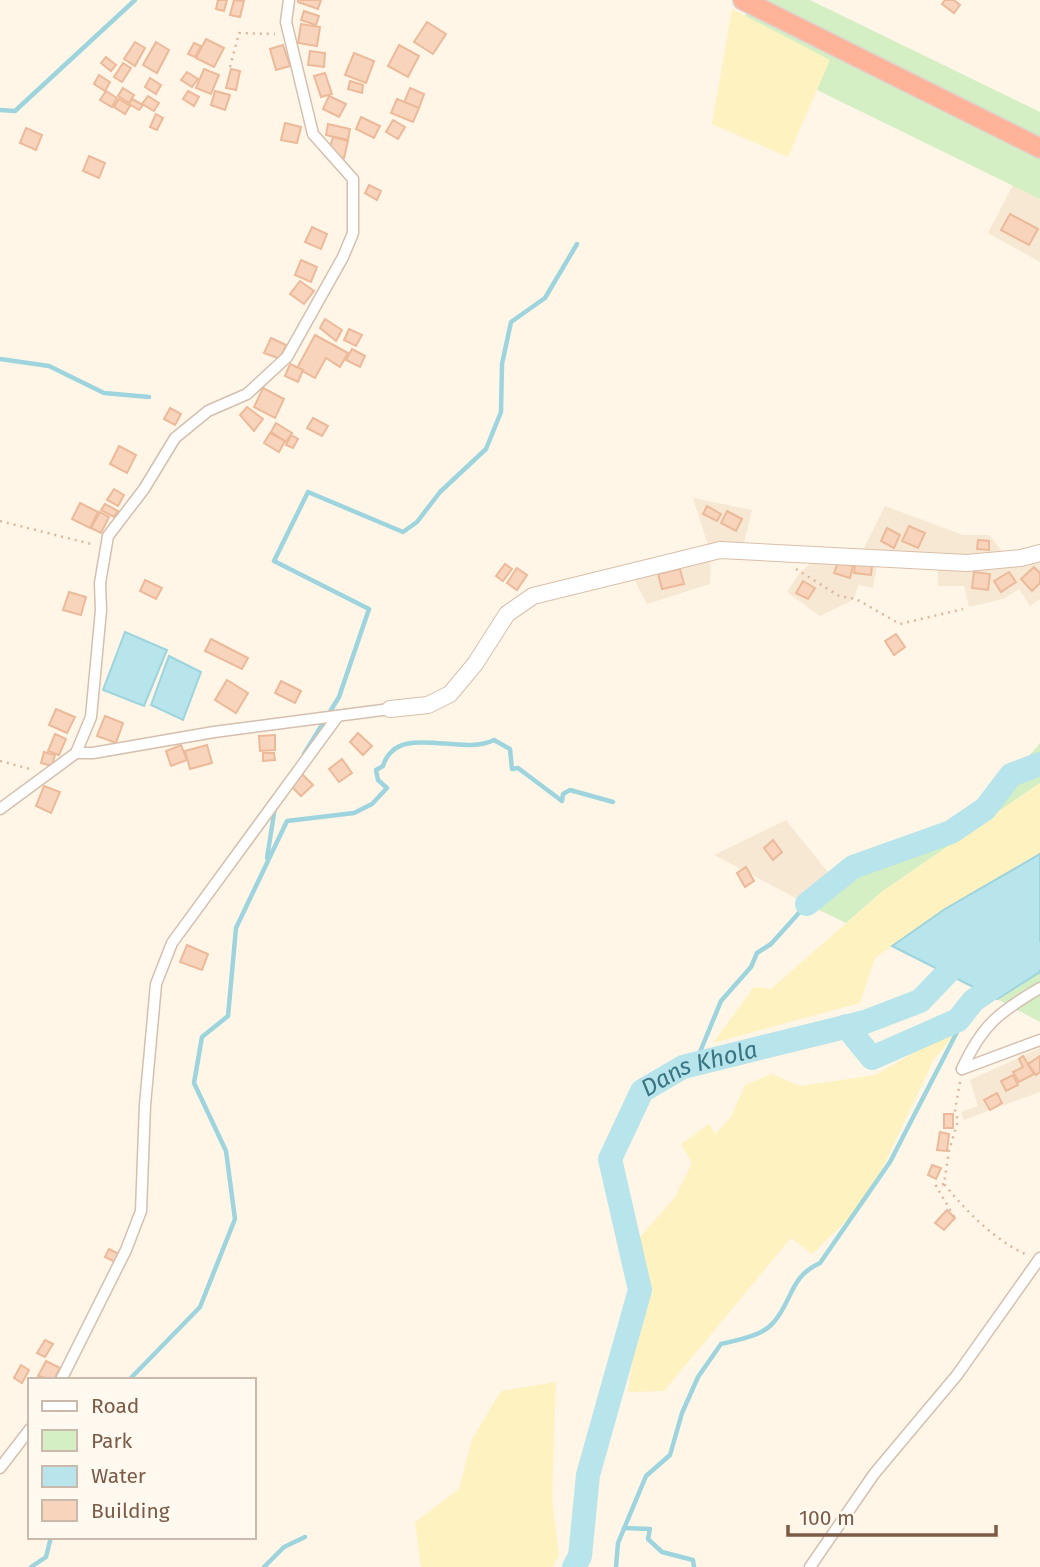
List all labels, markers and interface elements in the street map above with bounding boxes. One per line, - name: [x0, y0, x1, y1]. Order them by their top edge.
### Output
- water label: Dans Khola: [636, 1035, 760, 1103]
- legend: [28, 1378, 256, 1539]
- text: Road: [91, 1393, 139, 1419]
- text: Park: [91, 1428, 133, 1454]
- text: Water: [91, 1463, 146, 1489]
- scale bar: [788, 1494, 996, 1538]
- text: Building: [91, 1498, 170, 1524]
- text: 100 m: [799, 1505, 855, 1531]

